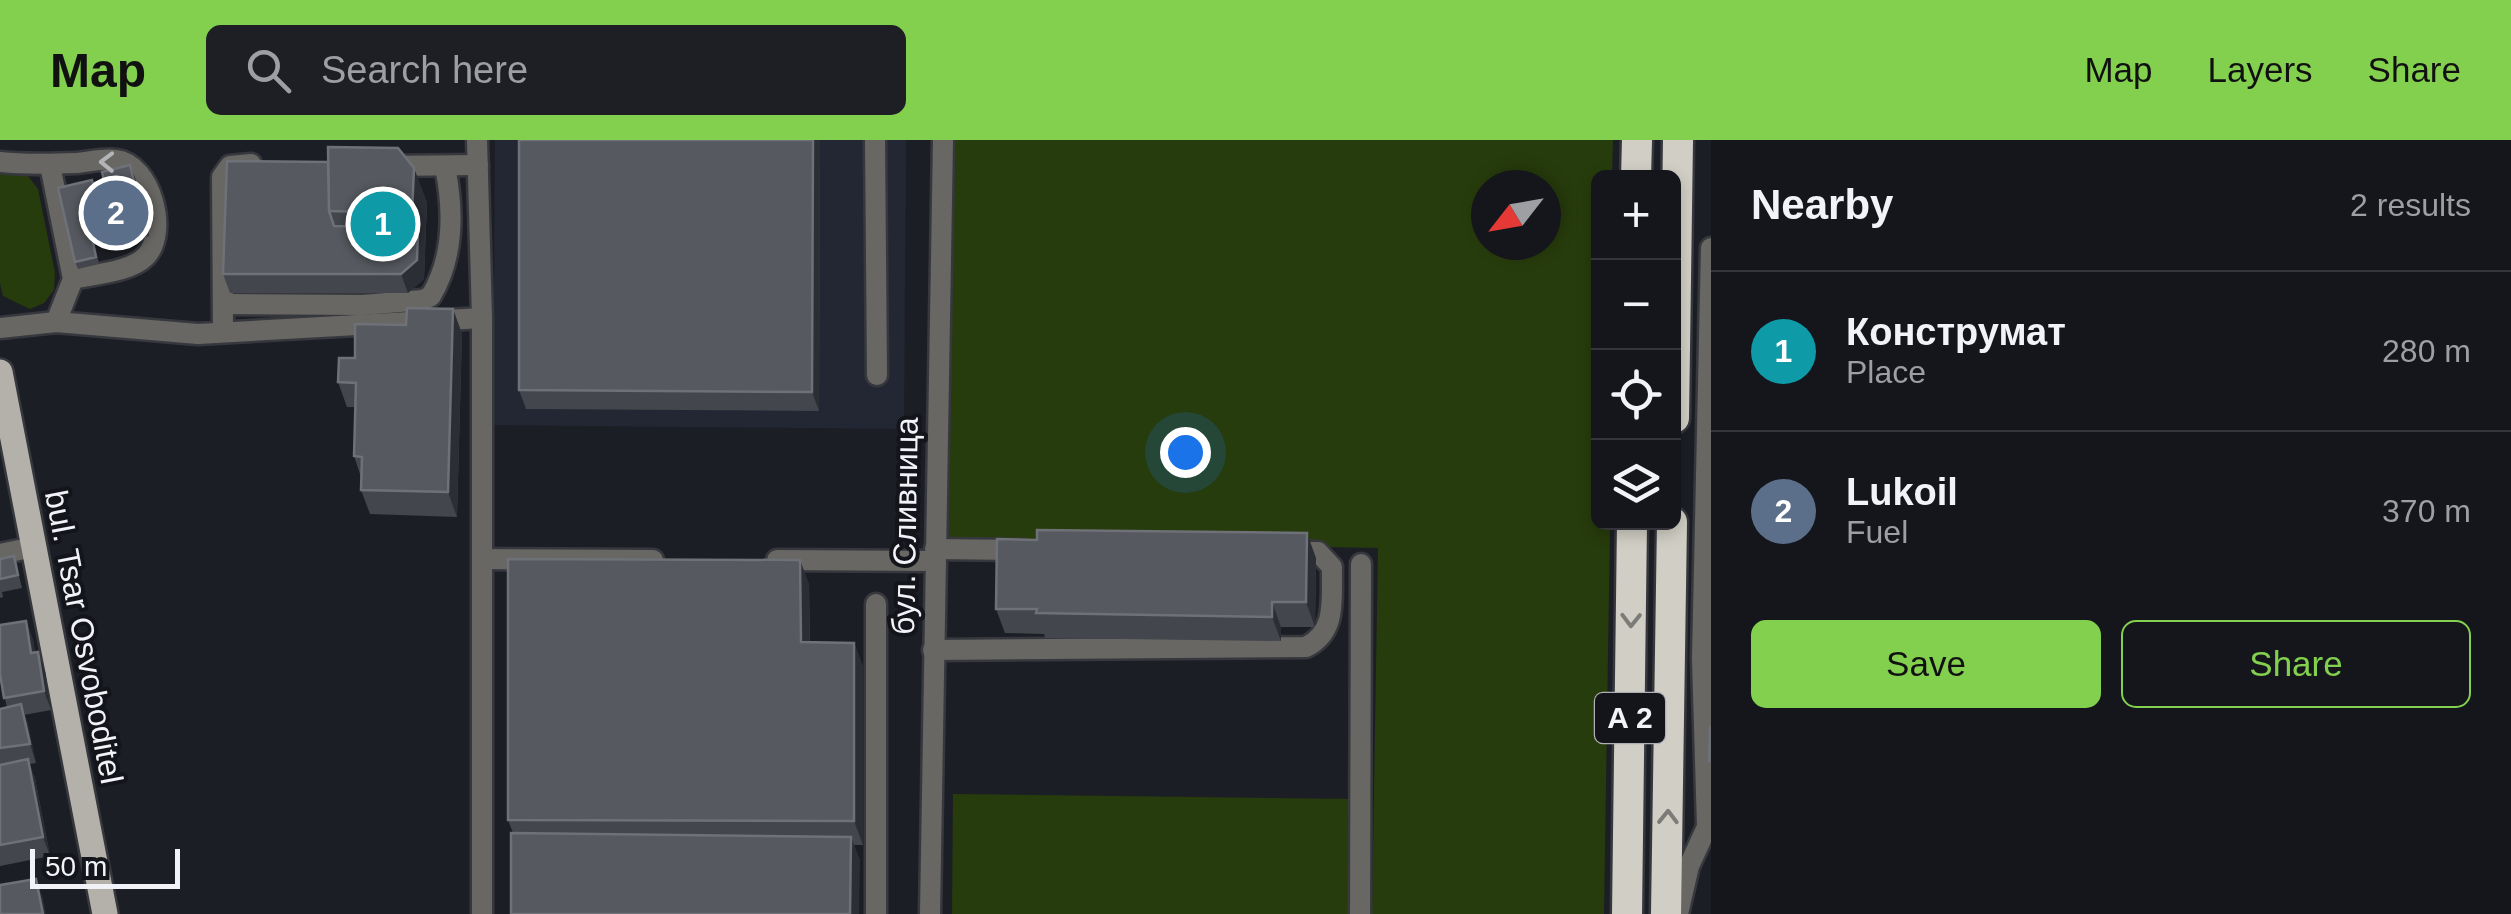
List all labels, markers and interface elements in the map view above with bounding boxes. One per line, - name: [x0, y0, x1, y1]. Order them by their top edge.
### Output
- search box: [206, 25, 906, 115]
- icon: search: [241, 43, 296, 98]
- text: Map: [50, 44, 146, 97]
- text: Search here: [321, 49, 528, 91]
- text: Map: [2084, 50, 2153, 89]
- text: Layers: [2208, 50, 2313, 89]
- text: Share: [2368, 50, 2461, 89]
- one-way arrow: [98, 151, 114, 173]
- north arrow: [1471, 170, 1561, 260]
- map controls: [1591, 170, 1681, 530]
- button: +: [1591, 170, 1681, 260]
- pin: 2: [84, 176, 148, 250]
- text: Nearby: [1751, 181, 1893, 228]
- pin: 1: [350, 186, 416, 262]
- text: 2 results: [2350, 187, 2471, 223]
- button: −: [1591, 260, 1681, 350]
- text: Конструмат: [1846, 311, 2066, 353]
- text: 1: [1775, 333, 1792, 369]
- text: 280 m: [2382, 333, 2471, 369]
- button: locate: [1591, 350, 1681, 440]
- text: Place: [1846, 354, 1926, 390]
- street label: бул. Сливница: [885, 417, 925, 635]
- your location: [1160, 427, 1211, 478]
- button: layers: [1591, 440, 1681, 530]
- text: Lukoil: [1846, 471, 1958, 513]
- street label: bul. Tsar Osvoboditel: [38, 487, 130, 787]
- text: 2: [1775, 493, 1792, 529]
- text: 370 m: [2382, 493, 2471, 529]
- text: Fuel: [1846, 514, 1908, 550]
- one-way arrow: [1620, 612, 1642, 628]
- button: Save: [1751, 620, 2101, 708]
- button: Share: [2121, 620, 2471, 708]
- road number: A 2: [1595, 693, 1665, 743]
- one-way arrow: [1657, 808, 1678, 824]
- scale bar: [30, 844, 180, 888]
- text: 50 m: [45, 851, 107, 882]

